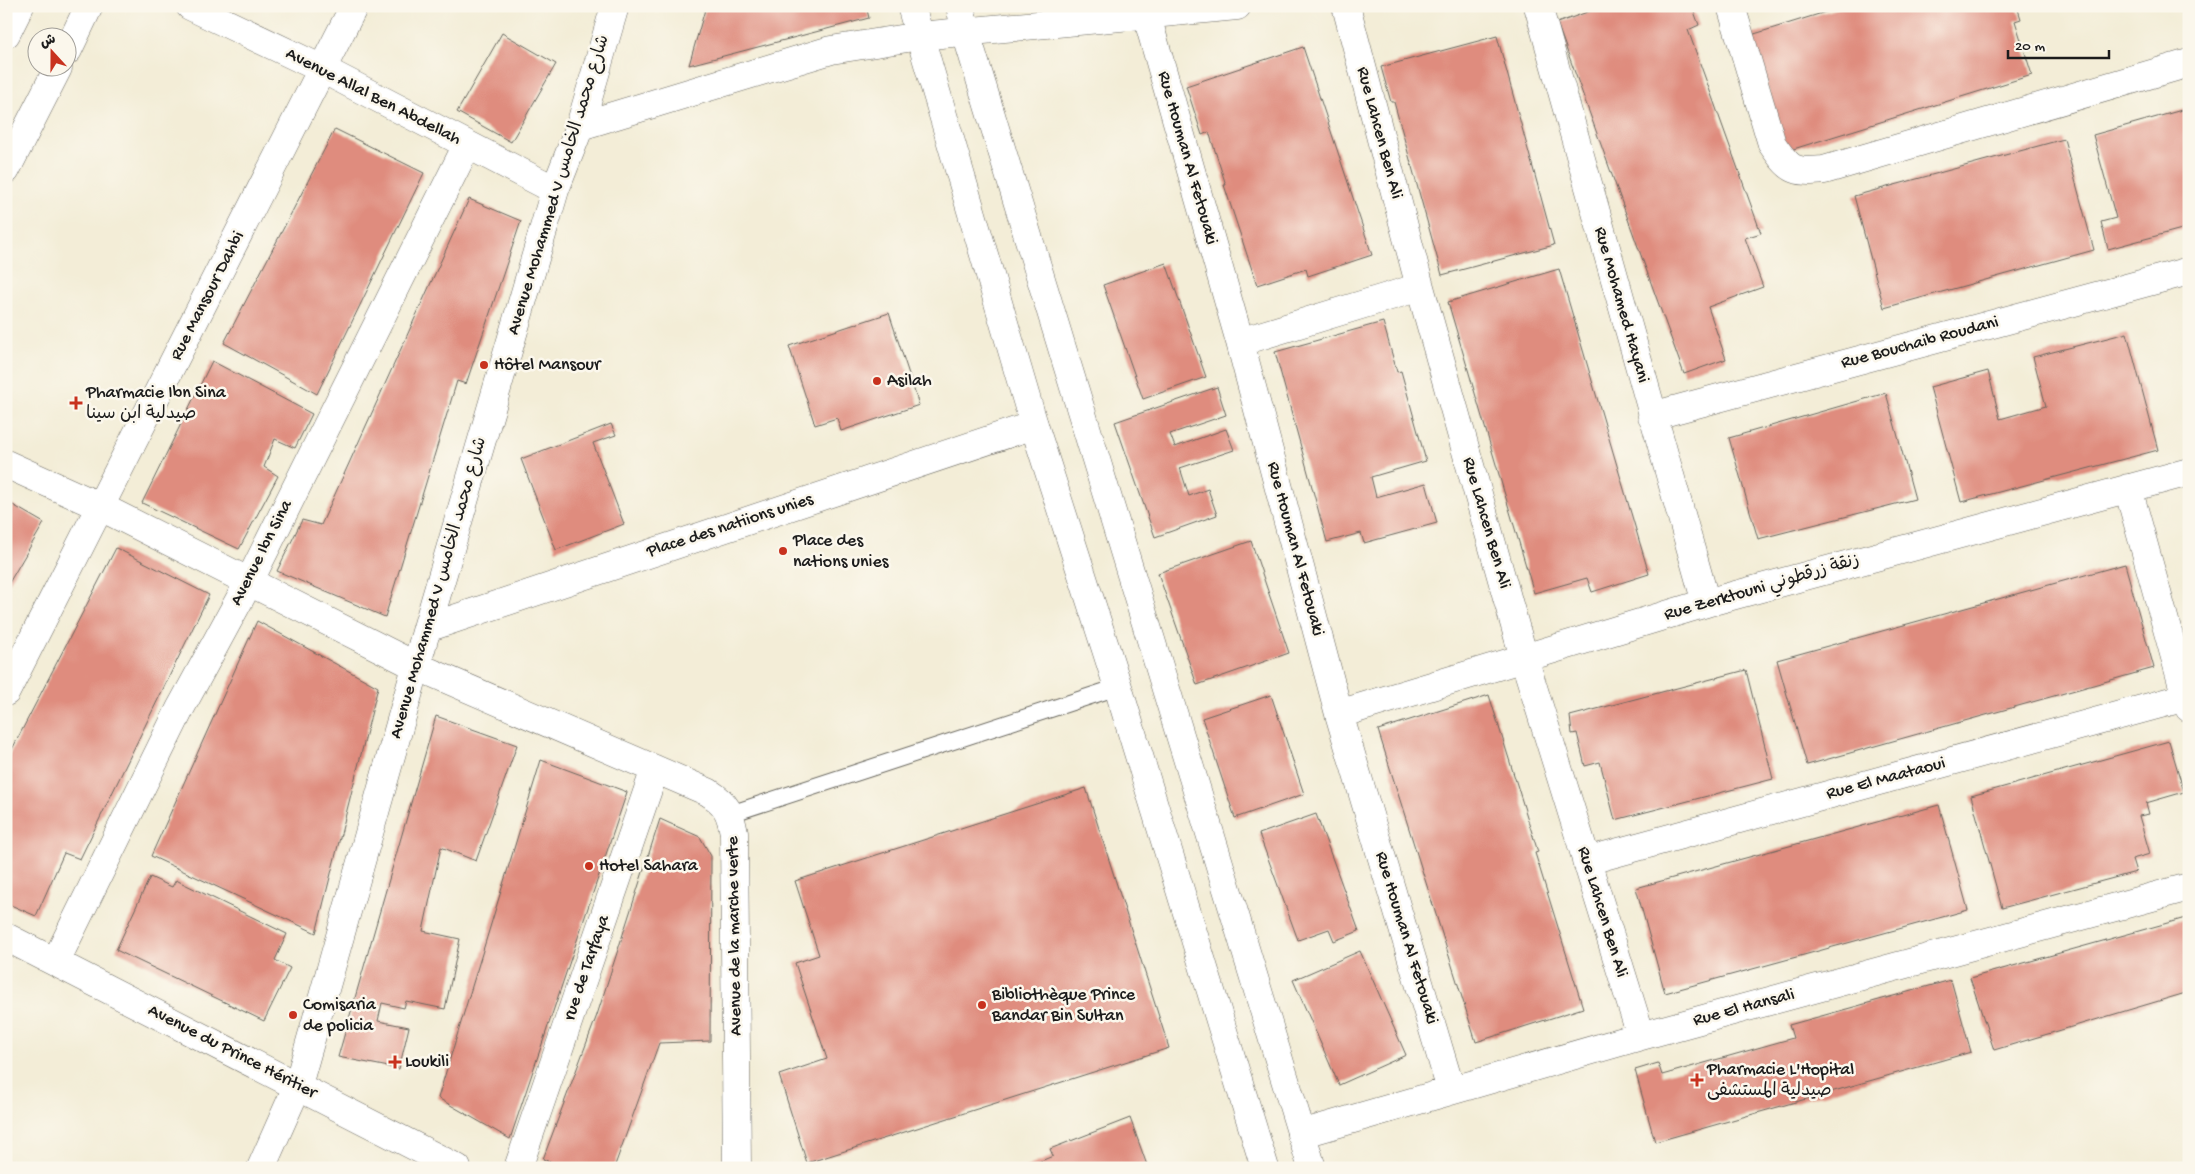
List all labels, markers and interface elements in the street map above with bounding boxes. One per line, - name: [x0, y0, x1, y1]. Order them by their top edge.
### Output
- north arrow: [28, 28, 78, 78]
- scale bar: [2008, 28, 2109, 60]
- text: ش: [38, 32, 58, 53]
- street label: Avenue Mohammed V شارع محمد الخامس: [503, 32, 615, 338]
- text: 20 m: [2015, 38, 2045, 56]
- street label: Avenue Allal Ben Abdellah: [282, 44, 464, 151]
- street label: Rue Lahcen Ben Ali: [1351, 65, 1407, 201]
- street label: Rue Houman Al Fetouaki: [1152, 69, 1222, 247]
- street label: Rue Mohamed Hayani: [1589, 225, 1653, 386]
- street label: Rue Mansour Dahbi: [166, 228, 250, 364]
- street label: Rue Bouchaib Roudani: [1839, 312, 2001, 374]
- place label: Hôtel Mansour: [494, 355, 602, 376]
- marker: Hôtel Mansour: [478, 359, 490, 371]
- place label: Asilah: [887, 371, 932, 392]
- marker: Asilah: [871, 375, 883, 387]
- place label: Pharmacie Ibn Sina صيدلية ابن سينا: [85, 383, 227, 425]
- marker: Pharmacie Ibn Sina صيدلية ابن سينا: [70, 397, 82, 409]
- street label: Avenue Mohammed V شارع محمد الخامس: [386, 435, 492, 741]
- street label: Rue Lahcen Ben Ali: [1457, 455, 1515, 591]
- street label: Rue Houman Al Fetouaki: [1262, 460, 1328, 638]
- street label: Place des natiions unies: [643, 489, 817, 563]
- street label: Avenue Ibn Sina: [226, 496, 298, 609]
- place label: Place des nations unies: [792, 531, 890, 573]
- marker: Place des nations unies: [777, 545, 789, 557]
- street label: Rue Zerktouni زنقة زرقطوني: [1662, 550, 1863, 629]
- street label: Rue El Maataoui: [1824, 753, 1948, 805]
- street label: Avenue de la marche verte: [723, 835, 747, 1036]
- street label: Rue Lahcen Ben Ali: [1572, 844, 1632, 980]
- street label: Rue Houman Al Fetouaki: [1370, 849, 1442, 1027]
- place label: Hotel Sahara: [599, 856, 699, 877]
- marker: Hotel Sahara: [583, 860, 595, 872]
- street label: rue de Tarfaya: [559, 912, 615, 1023]
- street label: Rue El Hansali: [1691, 984, 1797, 1032]
- place label: Bibliothèque Prince Bandar Bin Sultan: [991, 985, 1136, 1027]
- place label: Comisaria de policia: [303, 995, 377, 1037]
- marker: Bibliothèque Prince Bandar Bin Sultan: [976, 999, 988, 1011]
- street label: Avenue du Prince Héritier: [144, 1000, 321, 1105]
- marker: Comisaria de policia: [287, 1009, 299, 1021]
- place label: Loukili: [405, 1052, 449, 1073]
- marker: Loukili: [389, 1056, 401, 1068]
- place label: Pharmacie L'Hopital صيدلية المستشفى: [1706, 1060, 1854, 1102]
- marker: Pharmacie L'Hopital صيدلية المستشفى: [1691, 1074, 1703, 1086]

